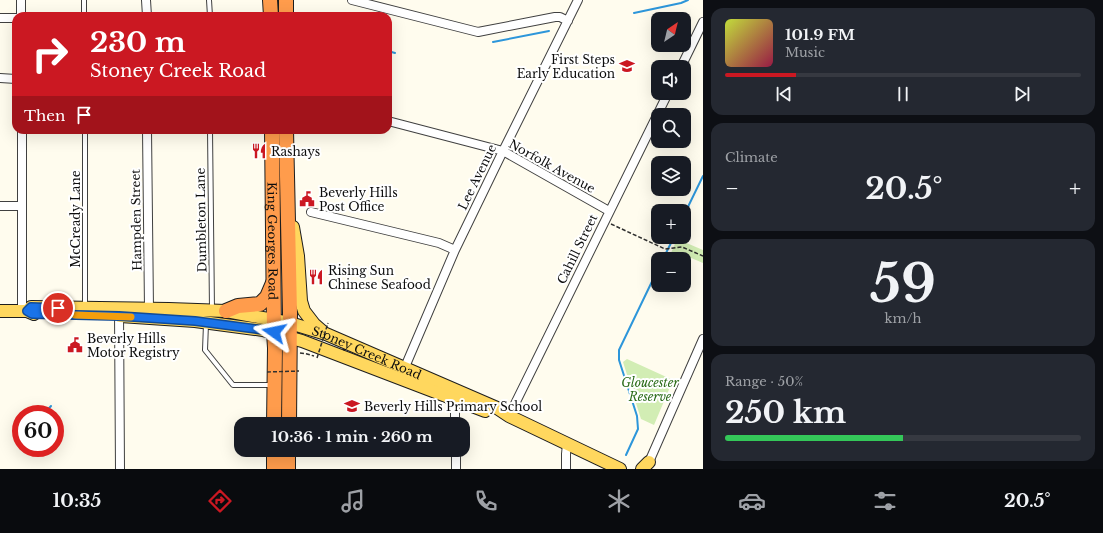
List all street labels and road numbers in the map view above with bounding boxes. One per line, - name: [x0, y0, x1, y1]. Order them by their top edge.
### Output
- street label: Norfolk Avenue: [506, 136, 598, 196]
- street label: Lee Avenue: [455, 142, 499, 212]
- street label: Dumbleton Lane: [193, 167, 209, 273]
- street label: Hampden Street: [128, 169, 144, 271]
- street label: McCready Lane: [68, 170, 83, 268]
- street label: King Georges Road: [265, 182, 281, 300]
- street label: Cahill Street: [554, 211, 601, 286]
- street label: Stoney Creek Road: [310, 323, 424, 382]

